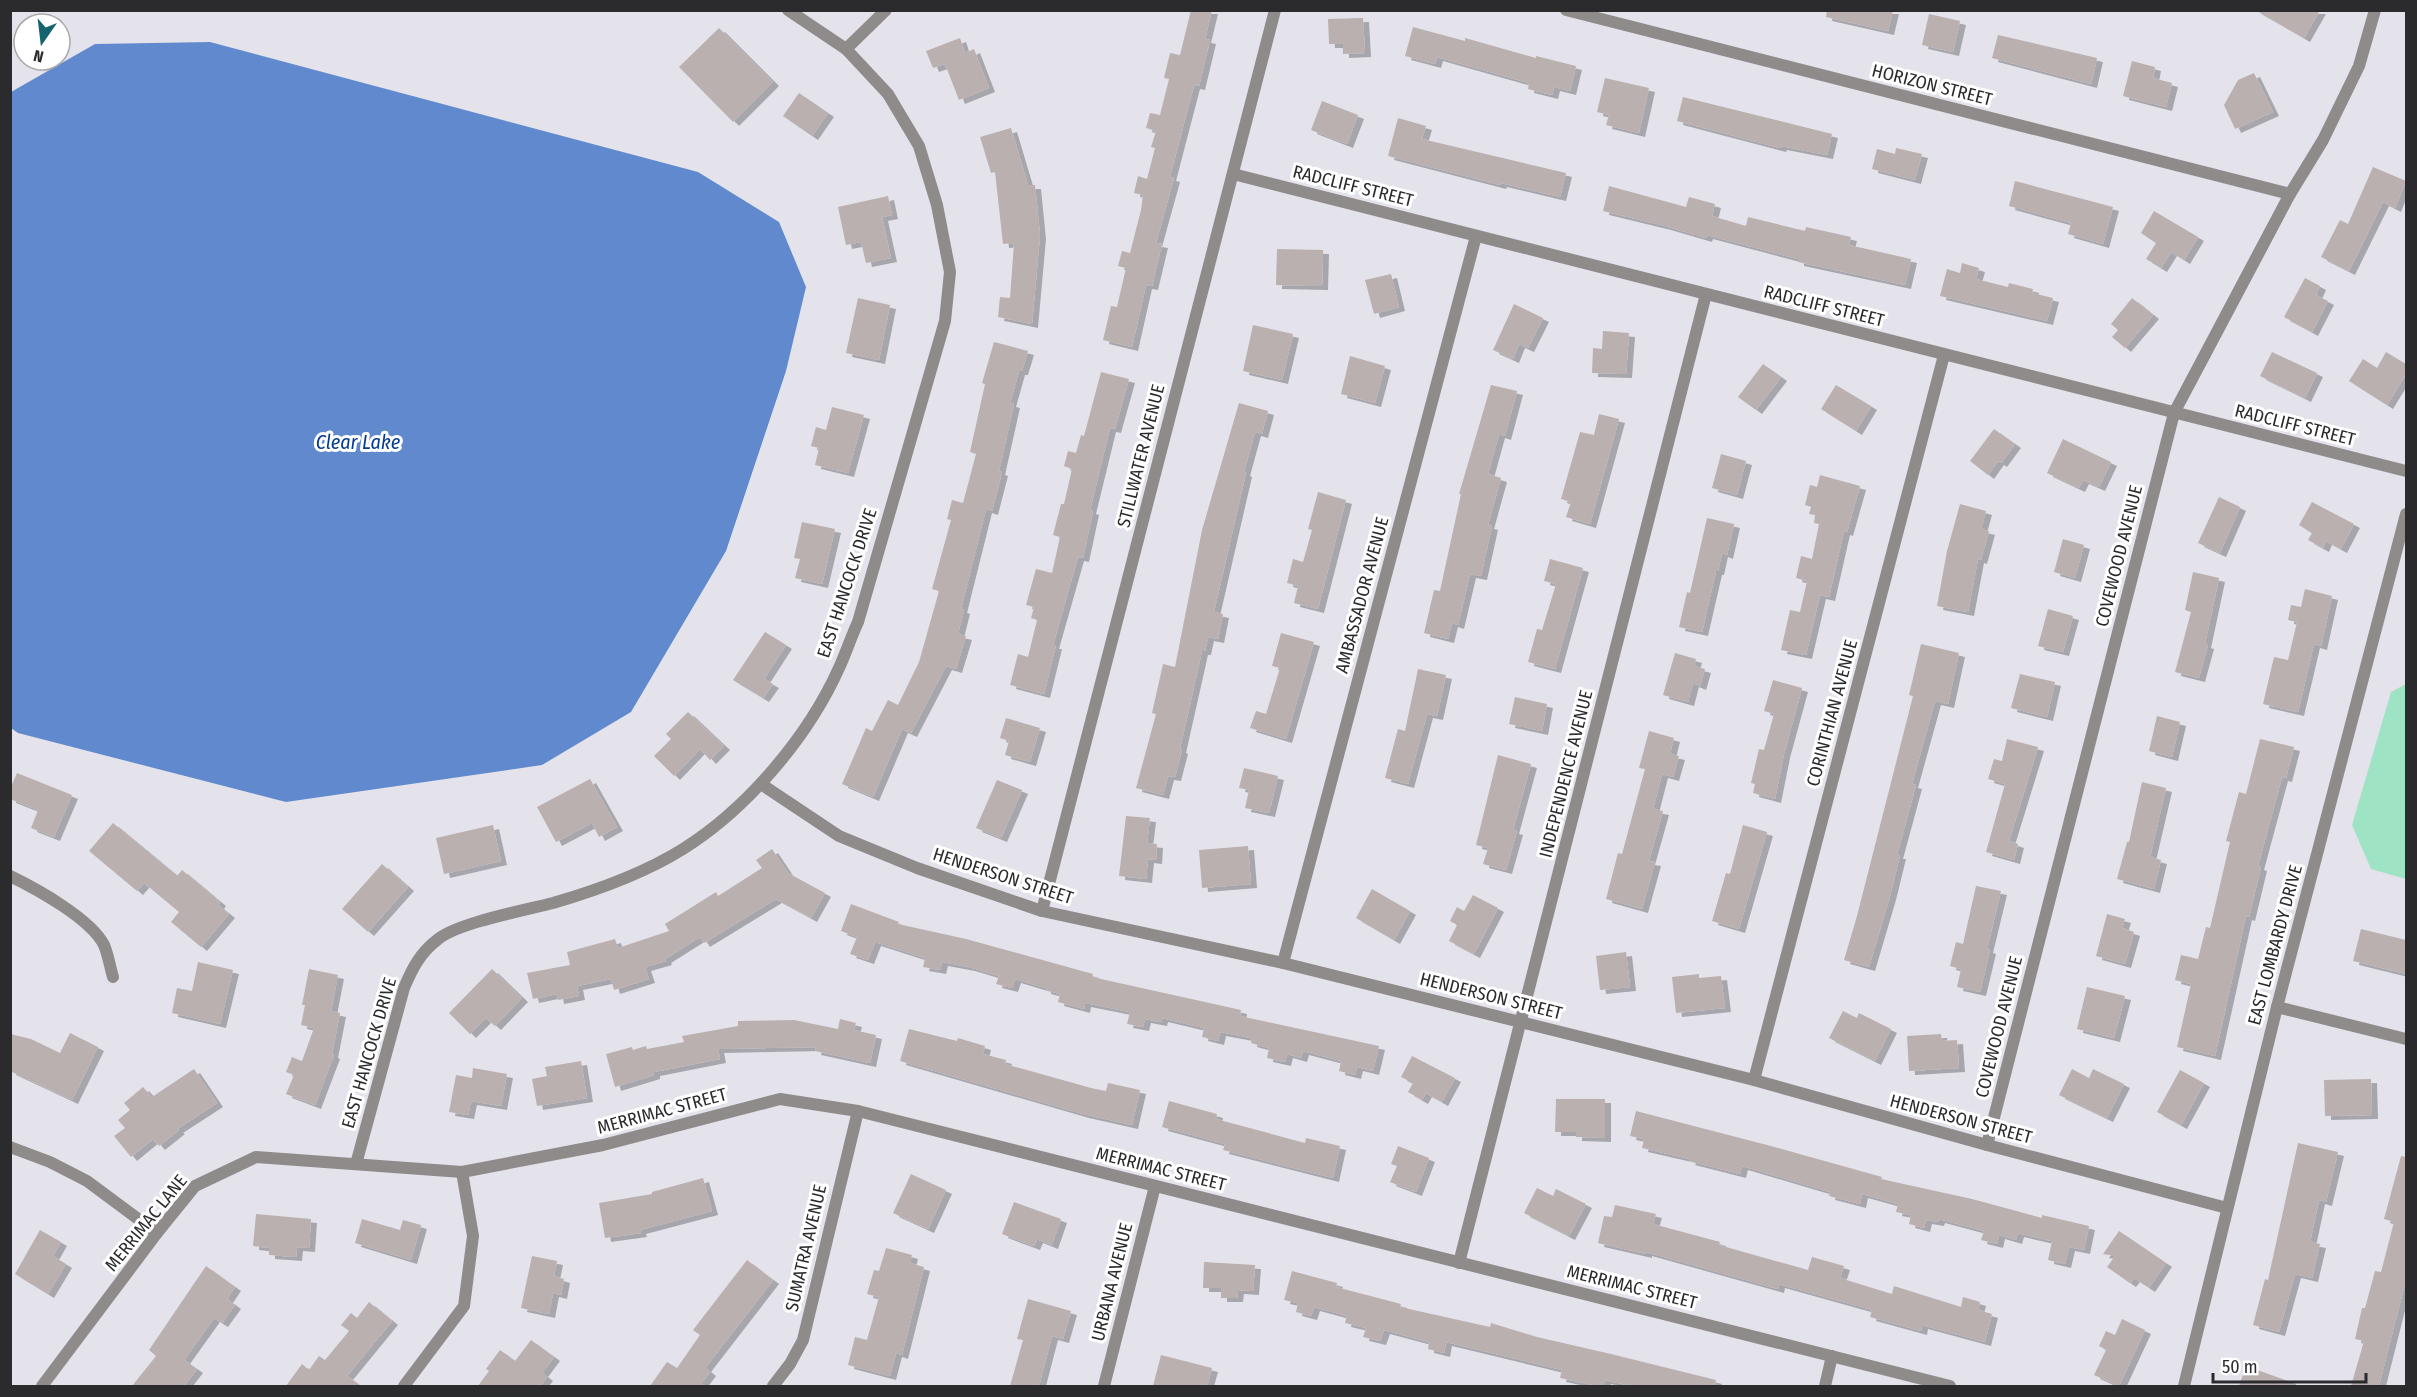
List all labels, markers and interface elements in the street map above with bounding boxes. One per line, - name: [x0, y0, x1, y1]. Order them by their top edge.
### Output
- north arrow: [12, 12, 72, 72]
- text: N: [32, 46, 45, 66]
- street label: HORIZON STREET: [1870, 59, 1995, 111]
- street label: RADCLIFF STREET: [1290, 160, 1416, 212]
- street label: RADCLIFF STREET: [1761, 280, 1887, 332]
- street label: STILLWATER AVENUE: [1113, 382, 1169, 530]
- street label: RADCLIFF STREET: [2232, 399, 2358, 451]
- water label: Clear Lake: [316, 430, 401, 454]
- street label: COVEWOOD AVENUE: [2091, 483, 2147, 629]
- street label: EAST HANCOCK DRIVE: [812, 505, 882, 661]
- street label: AMBASSADOR AVENUE: [1331, 514, 1393, 676]
- street label: CORINTHIAN AVENUE: [1802, 637, 1862, 789]
- street label: INDEPENDENCE AVENUE: [1535, 688, 1597, 860]
- street label: HENDERSON STREET: [930, 843, 1077, 909]
- street label: EAST LOMBARDY DRIVE: [2243, 863, 2307, 1027]
- street label: COVEWOOD AVENUE: [1971, 954, 2027, 1100]
- street label: HENDERSON STREET: [1417, 968, 1565, 1025]
- street label: EAST HANCOCK DRIVE: [337, 975, 401, 1131]
- street label: MERRIMAC STREET: [595, 1083, 730, 1139]
- street label: HENDERSON STREET: [1888, 1089, 2035, 1149]
- street label: MERRIMAC STREET: [1094, 1142, 1229, 1196]
- street label: MERRIMAC LANE: [100, 1170, 192, 1276]
- street label: SUMATRA AVENUE: [781, 1182, 831, 1314]
- street label: URBANA AVENUE: [1087, 1221, 1137, 1343]
- street label: MERRIMAC STREET: [1565, 1260, 1700, 1314]
- scale bar: [2213, 1346, 2366, 1384]
- text: 50 m: [2222, 1356, 2258, 1378]

